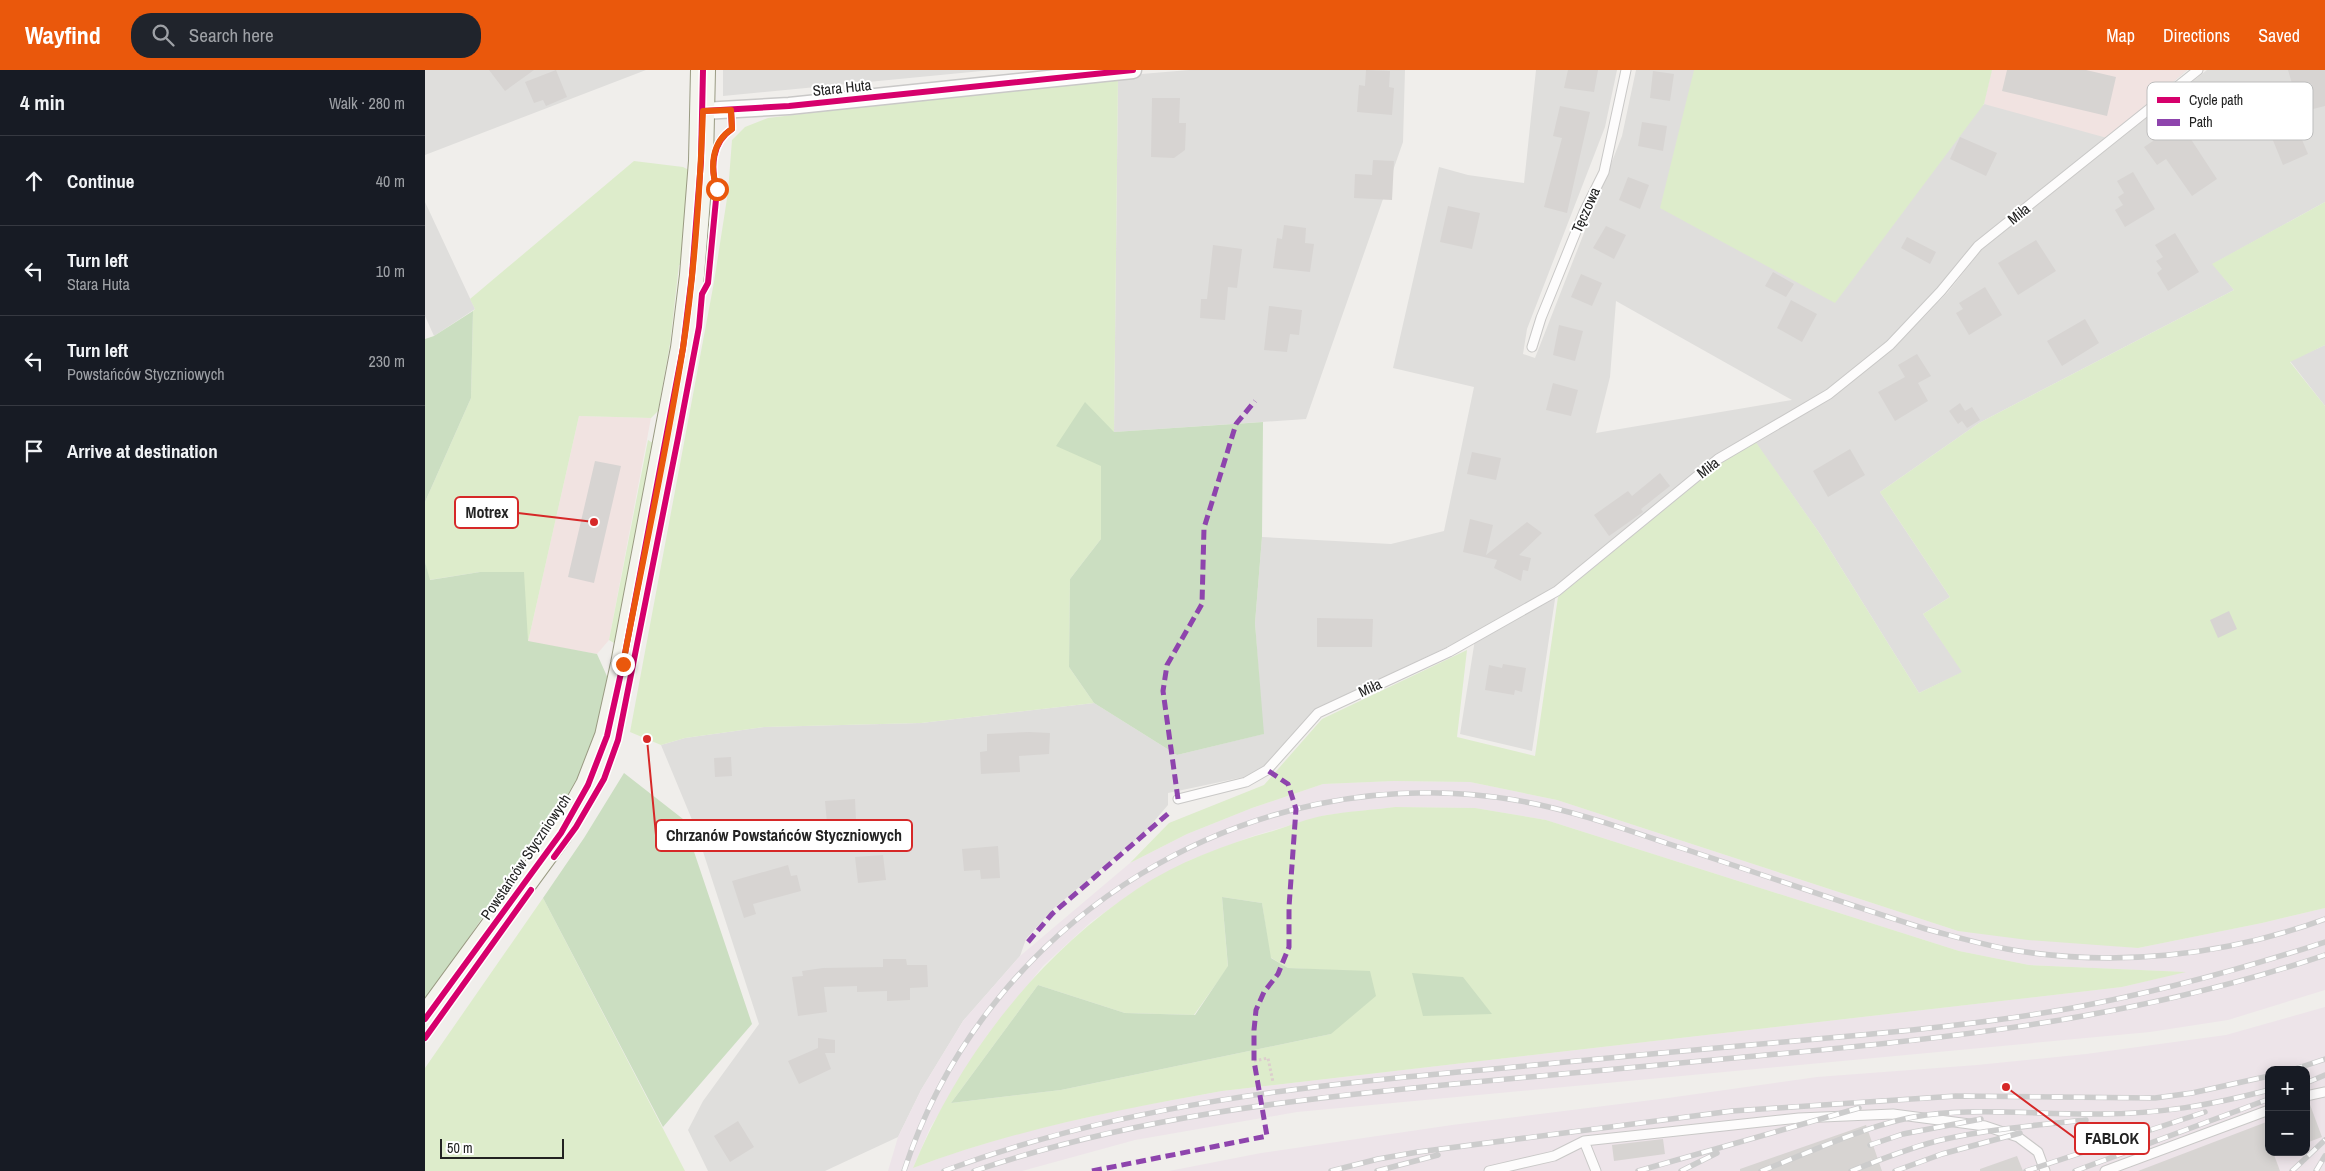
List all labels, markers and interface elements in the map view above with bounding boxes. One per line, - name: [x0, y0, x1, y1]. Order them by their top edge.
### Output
- search box: [131, 13, 481, 58]
- text: Wayfind: [25, 19, 101, 51]
- icon: search: [149, 21, 177, 49]
- text: Search here: [189, 22, 274, 48]
- text: Map: [2106, 23, 2135, 48]
- text: Directions: [2163, 23, 2230, 48]
- text: Saved: [2258, 23, 2300, 48]
- street label: Stara Huta: [812, 74, 872, 101]
- legend: [2147, 82, 2313, 140]
- text: 4 min: [20, 88, 65, 117]
- text: Cycle path: [2189, 91, 2243, 109]
- text: Walk · 280 m: [329, 92, 405, 114]
- text: Path: [2189, 113, 2213, 131]
- icon: ahead: [20, 167, 48, 195]
- text: Continue: [67, 168, 135, 194]
- text: 40 m: [376, 170, 405, 192]
- route start: [706, 178, 729, 201]
- street label: Tęczowa: [1566, 184, 1605, 236]
- street label: Miła: [2003, 198, 2034, 229]
- text: Turn left: [67, 247, 128, 273]
- icon: left: [20, 257, 48, 285]
- text: 10 m: [376, 260, 405, 282]
- text: Stara Huta: [67, 273, 130, 295]
- text: Turn left: [67, 337, 128, 363]
- icon: left: [20, 347, 48, 375]
- text: 230 m: [369, 350, 405, 372]
- text: Powstańców Styczniowych: [67, 363, 225, 385]
- icon: arrive: [20, 437, 48, 465]
- text: Arrive at destination: [67, 438, 218, 464]
- street label: Miła: [1692, 452, 1723, 483]
- callout: Motrex: [455, 497, 518, 528]
- text: Motrex: [465, 501, 509, 523]
- route end: [612, 653, 635, 676]
- street label: Miła: [1355, 673, 1385, 702]
- street label: Powstańców Styczniowych: [476, 790, 576, 924]
- callout: Chrzanów Powstańców Styczniowych: [656, 820, 912, 851]
- text: Chrzanów Powstańców Styczniowych: [666, 824, 902, 846]
- map controls: [2265, 1066, 2310, 1156]
- button: +: [2265, 1066, 2310, 1111]
- button: −: [2265, 1111, 2310, 1156]
- callout: FABLOK: [2075, 1123, 2149, 1154]
- text: FABLOK: [2085, 1127, 2139, 1149]
- scale bar: [440, 1136, 564, 1159]
- text: 50 m: [447, 1139, 473, 1157]

